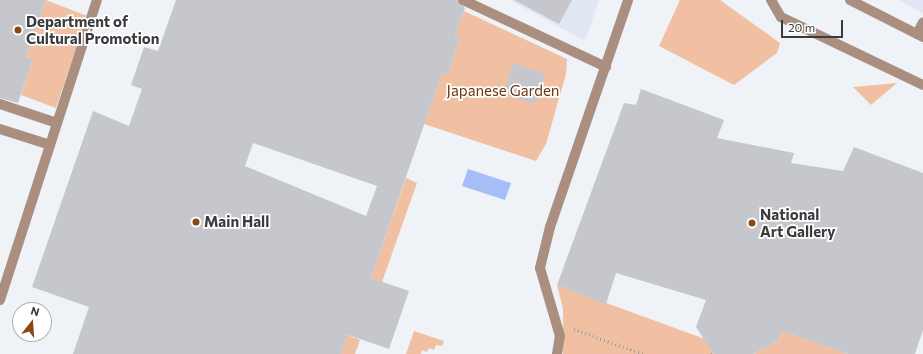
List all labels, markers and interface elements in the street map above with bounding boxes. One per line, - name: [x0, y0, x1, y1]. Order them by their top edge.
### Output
- place label: Department of Cultural Promotion: [26, 12, 160, 47]
- scale bar: [783, 12, 845, 38]
- text: 20 m: [788, 20, 815, 34]
- marker: Department of Cultural Promotion: [13, 25, 23, 35]
- park label: Japanese Garden: [447, 82, 559, 100]
- place label: National Art Gallery: [760, 205, 836, 240]
- place label: Main Hall: [204, 213, 269, 231]
- marker: Main Hall: [191, 217, 201, 227]
- marker: National Art Gallery: [747, 218, 757, 228]
- north arrow: [12, 302, 52, 342]
- text: N: [30, 304, 41, 318]

